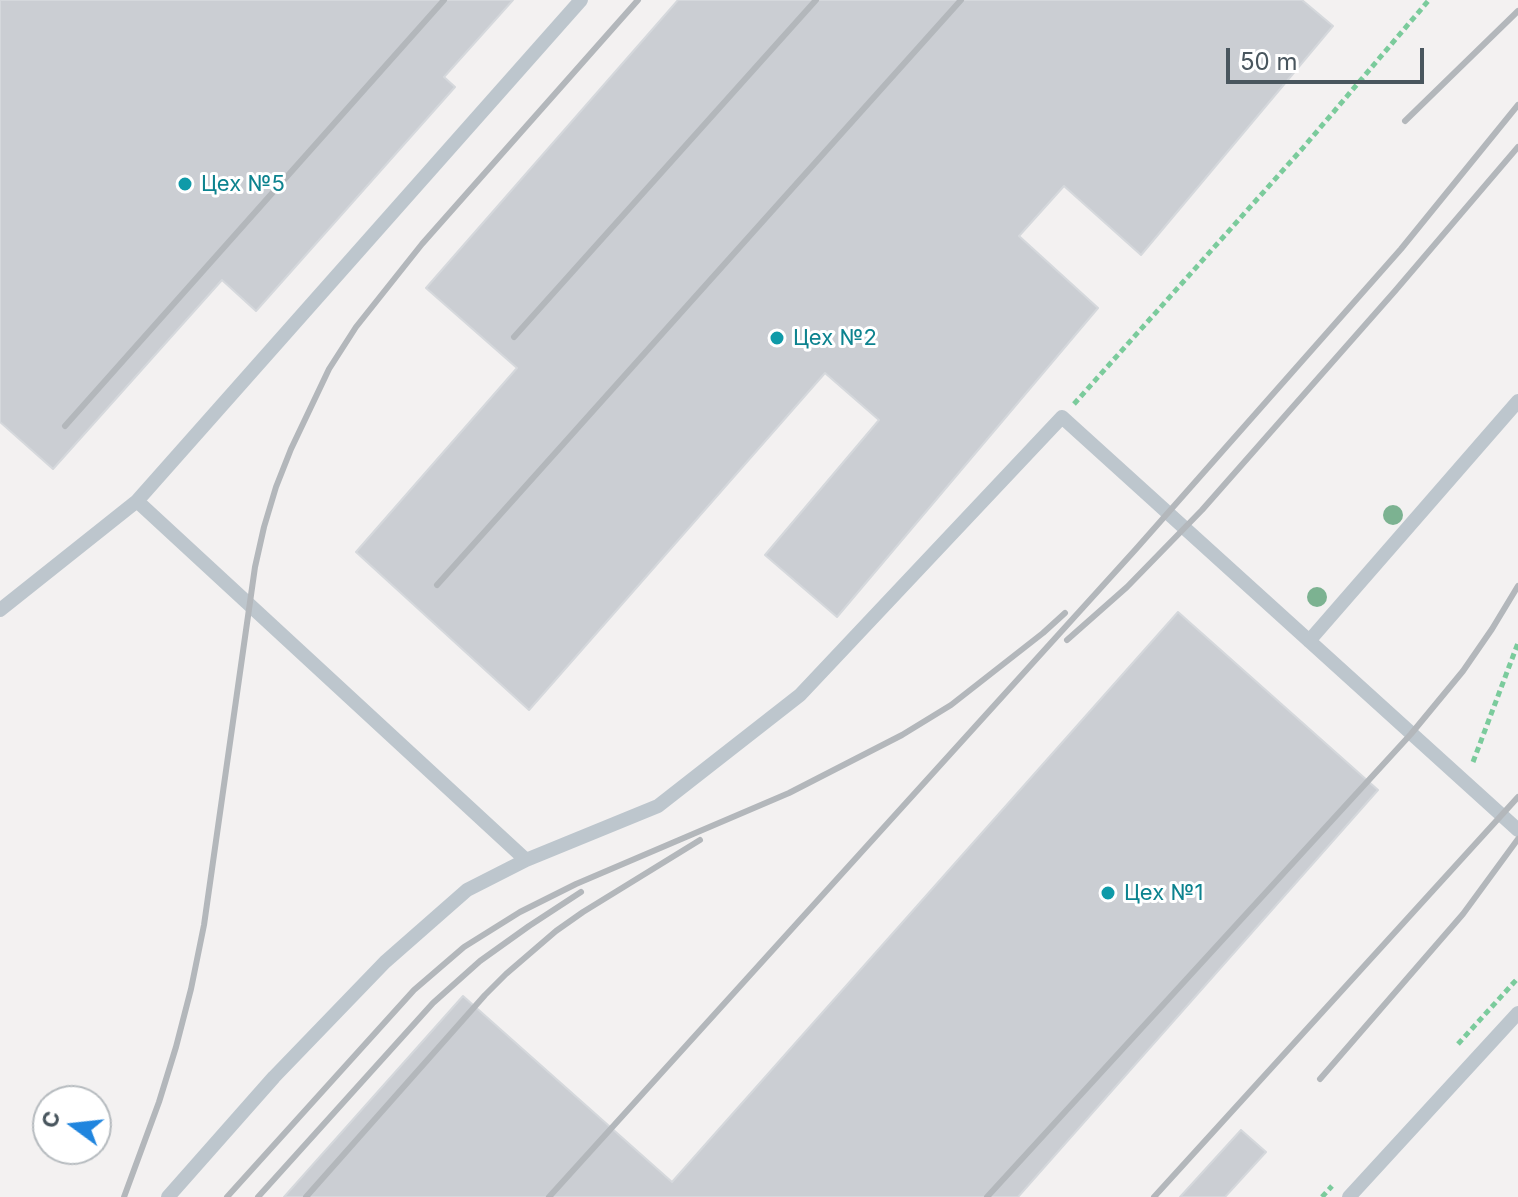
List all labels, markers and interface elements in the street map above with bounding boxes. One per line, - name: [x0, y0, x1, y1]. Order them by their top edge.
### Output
- scale bar: [1230, 32, 1428, 82]
- text: 50 m: [1240, 47, 1298, 76]
- place label: Цех №5: [201, 171, 285, 197]
- marker: Цех №5: [176, 175, 194, 193]
- place label: Цех №2: [793, 325, 877, 351]
- marker: Цех №2: [768, 329, 786, 347]
- place label: Цех №1: [1124, 880, 1203, 906]
- marker: Цех №1: [1099, 884, 1117, 902]
- north arrow: [32, 1085, 112, 1165]
- text: С: [36, 1108, 65, 1131]

